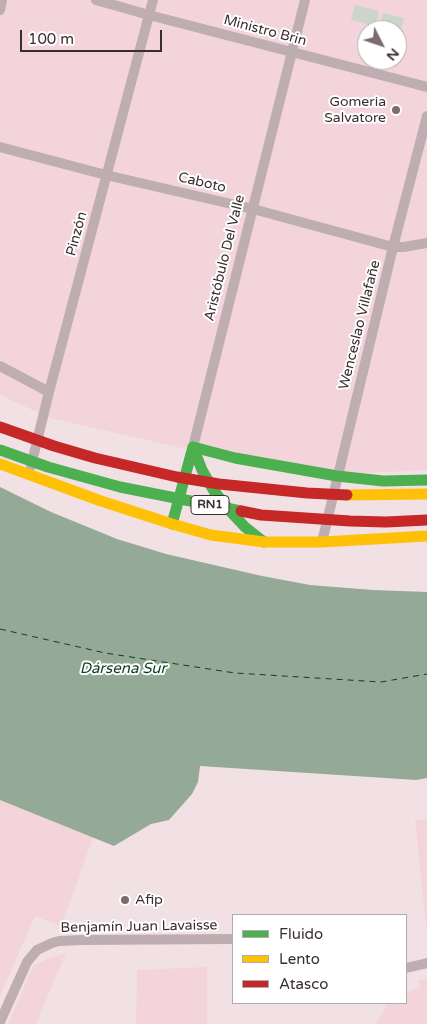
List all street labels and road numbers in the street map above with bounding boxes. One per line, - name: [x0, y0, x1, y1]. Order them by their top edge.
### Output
- street label: Ministro Brin: [222, 12, 308, 50]
- street label: Caboto: [176, 169, 228, 197]
- street label: Aristóbulo Del Valle: [201, 193, 249, 323]
- street label: Pinzón: [63, 210, 91, 258]
- street label: Wenceslao Villafañe: [336, 259, 384, 391]
- road number: RN1: [191, 496, 229, 514]
- street label: Benjamín Juan Lavaisse: [60, 917, 218, 937]

